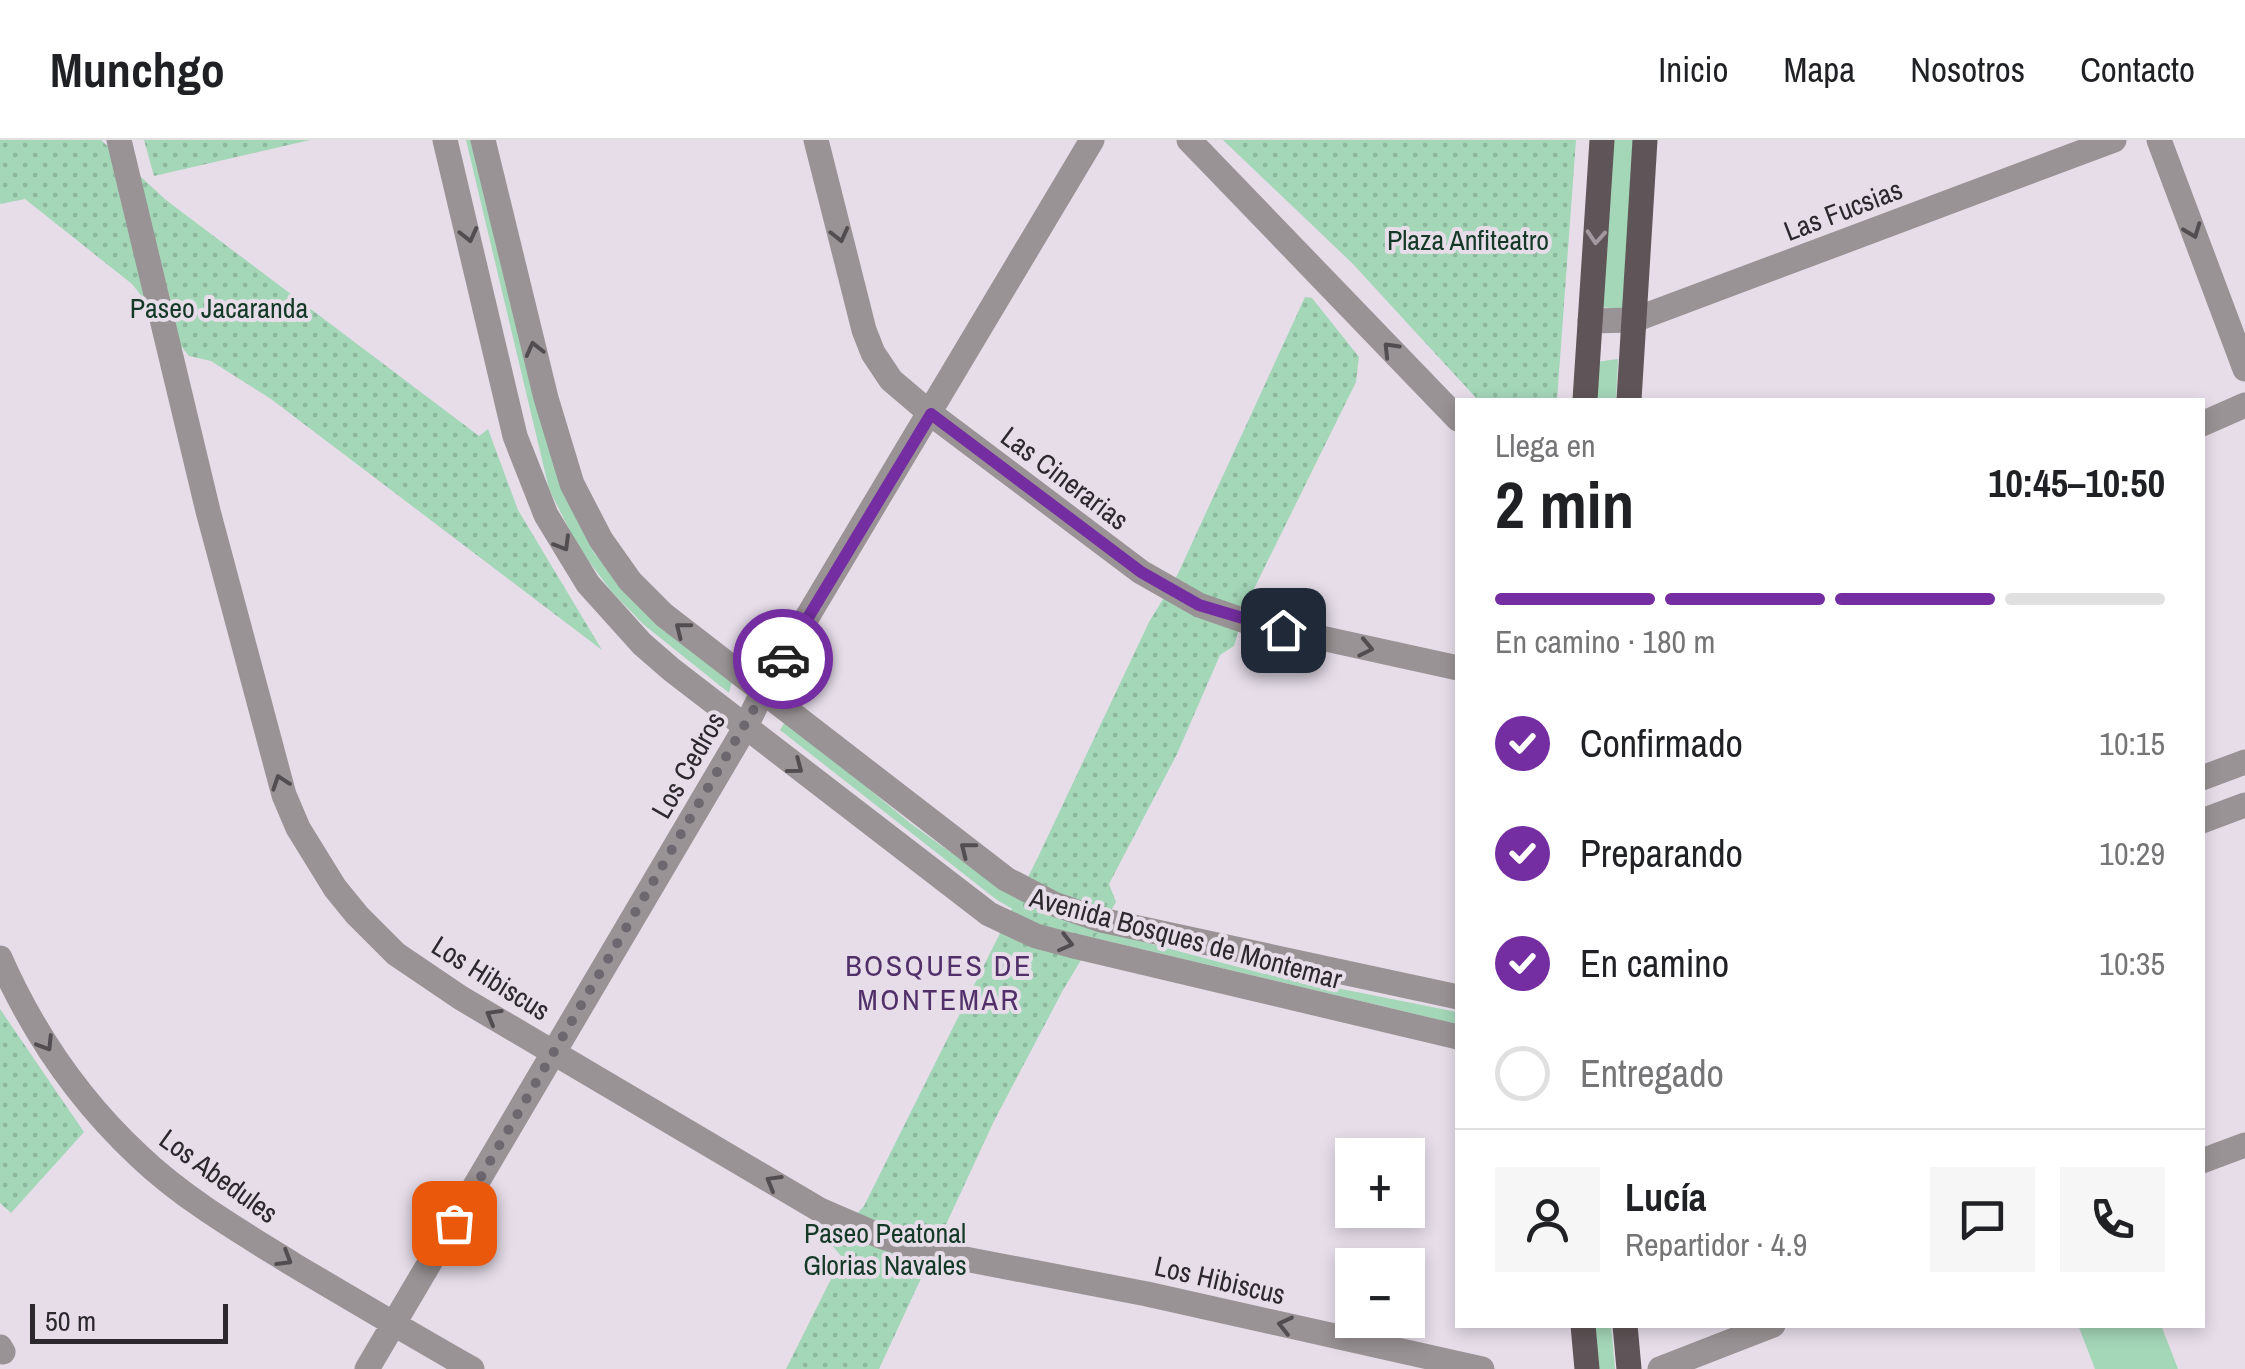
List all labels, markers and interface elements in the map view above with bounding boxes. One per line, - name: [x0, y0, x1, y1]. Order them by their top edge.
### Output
- text: Munchgo: [50, 37, 225, 102]
- text: Inicio: [1658, 46, 1728, 93]
- text: Mapa: [1783, 46, 1855, 93]
- text: Nosotros: [1910, 46, 2025, 93]
- text: Contacto: [2080, 46, 2195, 93]
- street label: Las Fucsias: [1778, 170, 1908, 250]
- park label: Plaza Anfiteatro: [1387, 221, 1549, 259]
- one-way arrow: [2181, 222, 2202, 239]
- one-way arrow: [457, 226, 478, 243]
- one-way arrow: [828, 226, 849, 243]
- one-way arrow: [1585, 230, 1607, 246]
- park label: Paseo Jacaranda: [130, 289, 309, 327]
- one-way arrow: [525, 341, 546, 358]
- one-way arrow: [1384, 342, 1402, 360]
- street label: Las Cinerarias: [993, 418, 1137, 538]
- text: Llega en: [1495, 424, 1596, 467]
- text: 10:45–10:50: [1988, 458, 2165, 509]
- text: 2 min: [1495, 461, 1634, 548]
- one-way arrow: [551, 533, 570, 551]
- pin: [1241, 588, 1326, 673]
- icon: home: [1256, 603, 1311, 658]
- courier: [733, 609, 833, 709]
- text: En camino · 180 m: [1495, 620, 1715, 663]
- one-way arrow: [675, 623, 693, 641]
- icon: car: [756, 632, 811, 687]
- one-way arrow: [1357, 636, 1374, 657]
- street label: Los Cedros: [642, 705, 734, 825]
- icon: check: [1495, 716, 1550, 771]
- text: Confirmado: [1580, 718, 1743, 769]
- text: 10:15: [2099, 722, 2165, 765]
- one-way arrow: [785, 756, 803, 773]
- one-way arrow: [271, 775, 292, 792]
- icon: check: [1495, 826, 1550, 881]
- text: Preparando: [1580, 828, 1743, 879]
- text: 10:29: [2099, 832, 2165, 875]
- one-way arrow: [960, 844, 978, 861]
- street label: Avenida Bosques de Montemar: [1025, 878, 1346, 998]
- street label: Los Hibiscus: [425, 927, 557, 1029]
- one-way arrow: [1057, 932, 1074, 953]
- icon: check: [1495, 936, 1550, 991]
- text: En camino: [1580, 938, 1729, 989]
- text: 10:35: [2099, 942, 2165, 985]
- district label: BOSQUES DE MONTEMAR: [845, 945, 1033, 1019]
- one-way arrow: [486, 1009, 504, 1029]
- one-way arrow: [33, 1034, 52, 1052]
- text: Entregado: [1580, 1048, 1724, 1099]
- street label: Los Abedules: [152, 1120, 286, 1232]
- map controls: [1335, 1138, 1425, 1338]
- button: +: [1335, 1138, 1425, 1228]
- button: person: [1495, 1167, 1600, 1272]
- button: chat: [1930, 1167, 2035, 1272]
- button: phone: [2060, 1167, 2165, 1272]
- text: Lucía: [1625, 1172, 1706, 1223]
- one-way arrow: [765, 1175, 783, 1194]
- pin: [412, 1181, 497, 1266]
- icon: bag: [427, 1196, 482, 1251]
- park label: Paseo Peatonal Glorias Navales: [803, 1214, 967, 1284]
- text: Repartidor · 4.9: [1625, 1223, 1807, 1266]
- one-way arrow: [274, 1247, 292, 1266]
- street label: Los Hibiscus: [1151, 1247, 1289, 1313]
- button: −: [1335, 1248, 1425, 1338]
- scale bar: [30, 1299, 228, 1344]
- text: 50 m: [45, 1302, 96, 1340]
- one-way arrow: [1277, 1316, 1294, 1337]

